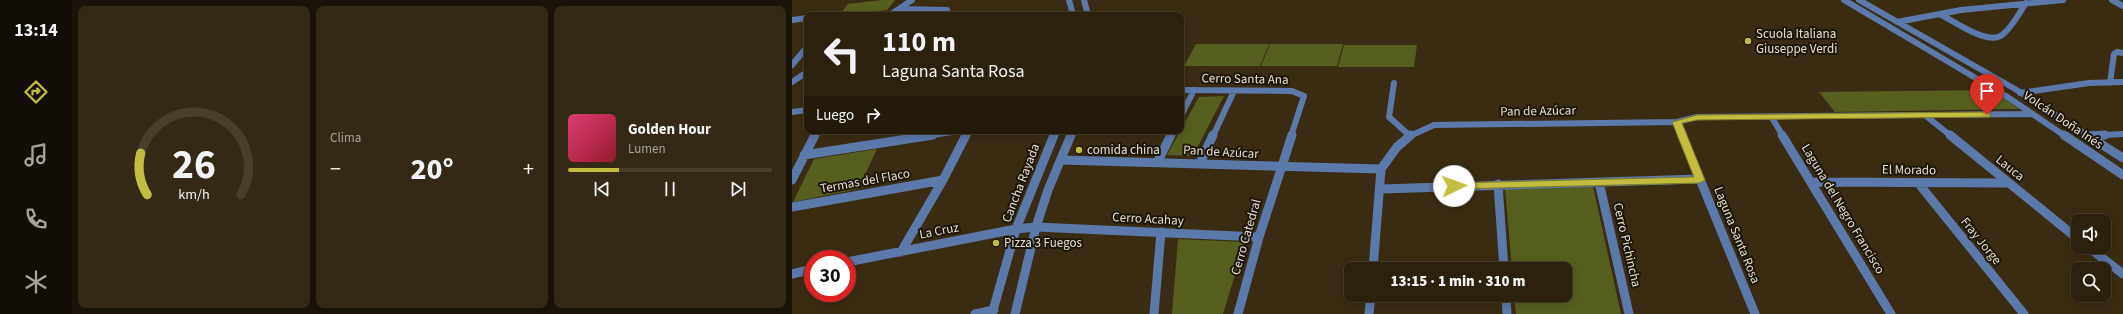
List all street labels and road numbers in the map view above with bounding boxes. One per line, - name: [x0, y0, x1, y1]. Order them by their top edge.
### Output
- street label: Cerro Santa Ana: [1201, 69, 1289, 89]
- street label: Volcán Doña Inés: [2020, 87, 2107, 154]
- street label: Pan de Azúcar: [1500, 101, 1576, 121]
- street label: Cancha Rayada: [998, 141, 1044, 225]
- street label: Pan de Azúcar: [1183, 141, 1260, 163]
- street label: Laguna del Negro Francisco: [1797, 141, 1889, 277]
- street label: Lauca: [1992, 151, 2028, 185]
- street label: El Morado: [1882, 161, 1936, 179]
- street label: Termas del Flaco: [819, 164, 911, 198]
- street label: Laguna Santa Rosa: [1709, 184, 1765, 286]
- street label: Cerro Catedral: [1227, 197, 1265, 277]
- street label: Cerro Pichincha: [1609, 201, 1645, 289]
- street label: Cerro Acahay: [1112, 208, 1184, 230]
- street label: Fray Jorge: [1956, 214, 2006, 268]
- street label: La Cruz: [918, 218, 961, 244]

